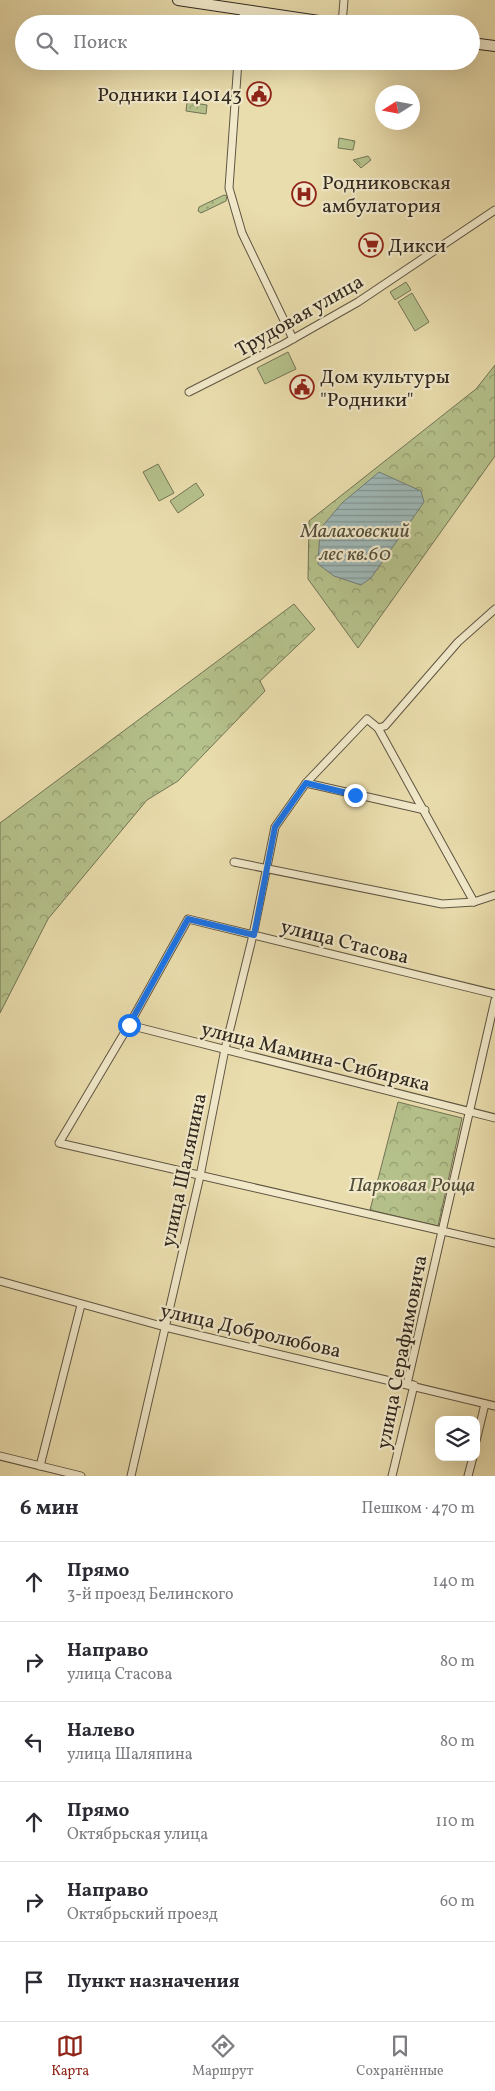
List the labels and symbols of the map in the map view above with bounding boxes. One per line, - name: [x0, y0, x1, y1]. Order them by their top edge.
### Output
- public building icon: Родники 140143: [246, 81, 272, 107]
- place label: Родники 140143: [97, 82, 242, 110]
- north arrow: [375, 85, 420, 130]
- place label: Родниковская амбулатория: [322, 170, 451, 221]
- hospital icon: Родниковская амбулатория: [291, 181, 317, 207]
- supermarket icon: Дикси: [358, 232, 384, 258]
- place label: Дикси: [388, 233, 446, 261]
- street label: Трудовая улица: [231, 269, 369, 365]
- place label: Дом культуры "Родники": [320, 364, 450, 415]
- public building icon: Дом культуры "Родники": [289, 374, 315, 400]
- park label: Малаховский лес кв.60: [299, 518, 410, 569]
- route end: [344, 784, 367, 807]
- street label: улица Стасова: [277, 913, 412, 972]
- route start: [118, 1014, 141, 1037]
- street label: улица Мамина-Сибиряка: [198, 1016, 433, 1100]
- street label: улица Шаляпина: [155, 1091, 215, 1250]
- park label: Парковая Роща: [349, 1172, 475, 1200]
- street label: улица Серафимовича: [370, 1253, 436, 1452]
- street label: улица Добролюбова: [157, 1298, 344, 1366]

